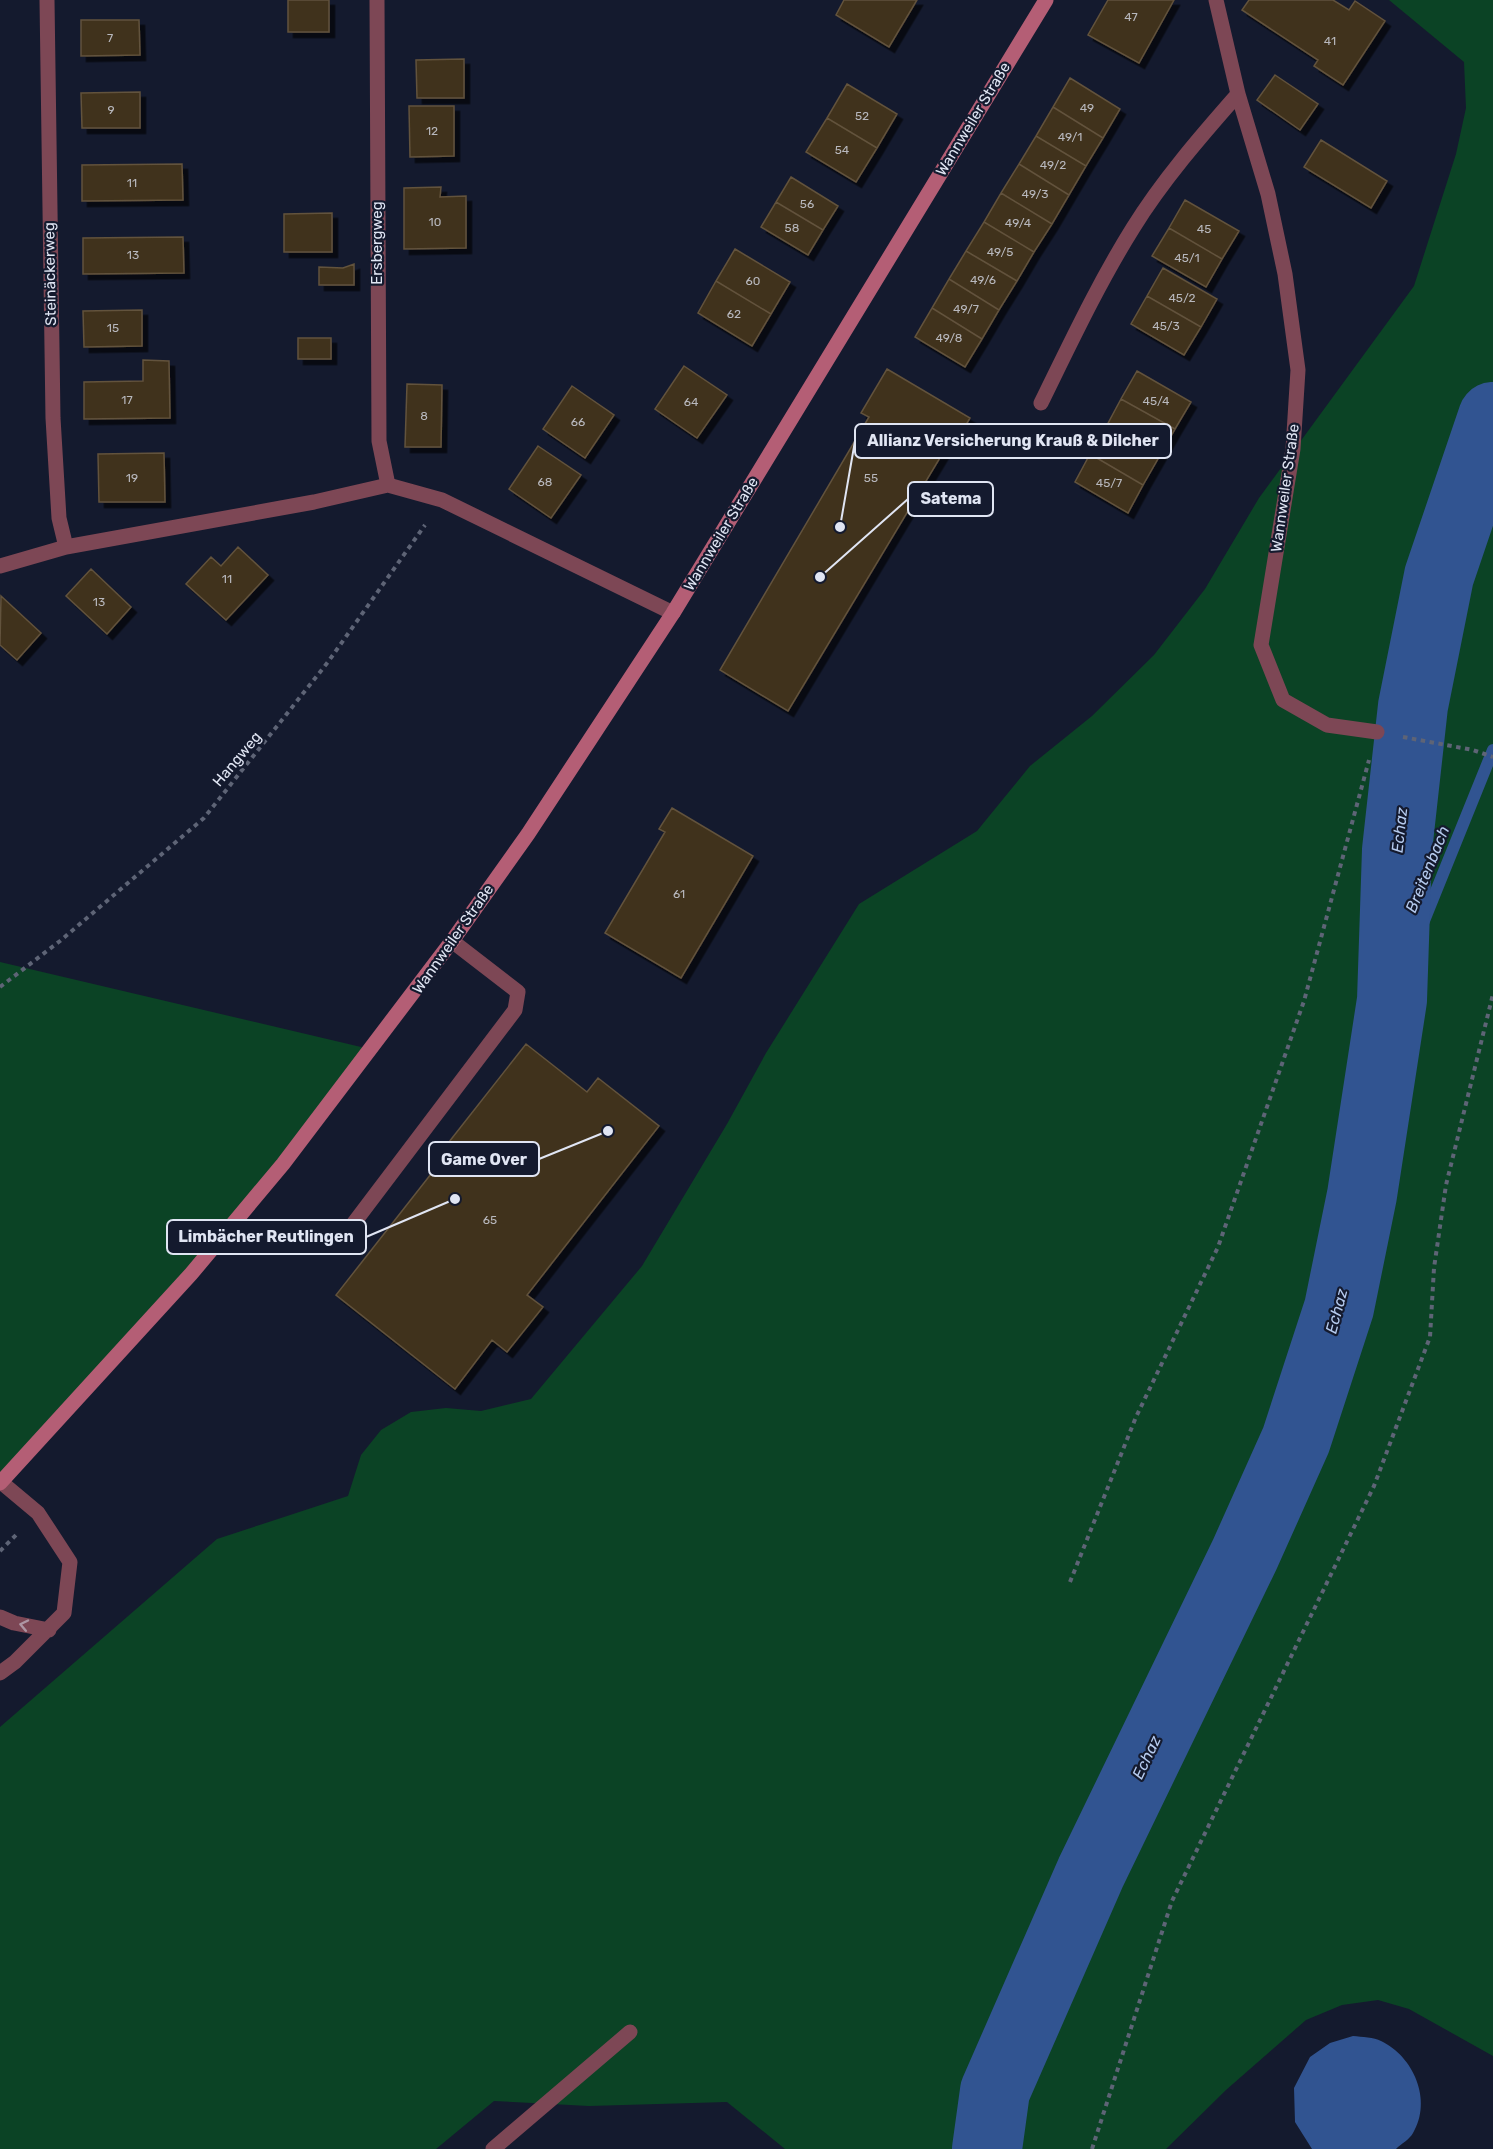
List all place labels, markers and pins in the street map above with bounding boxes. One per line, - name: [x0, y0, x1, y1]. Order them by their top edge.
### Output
- callout: Allianz Versicherung Krauß & Dilcher: [855, 424, 1171, 458]
- callout: Satema: [908, 482, 993, 516]
- callout: Game Over: [429, 1142, 539, 1176]
- callout: Limbächer Reutlingen: [167, 1220, 366, 1254]

